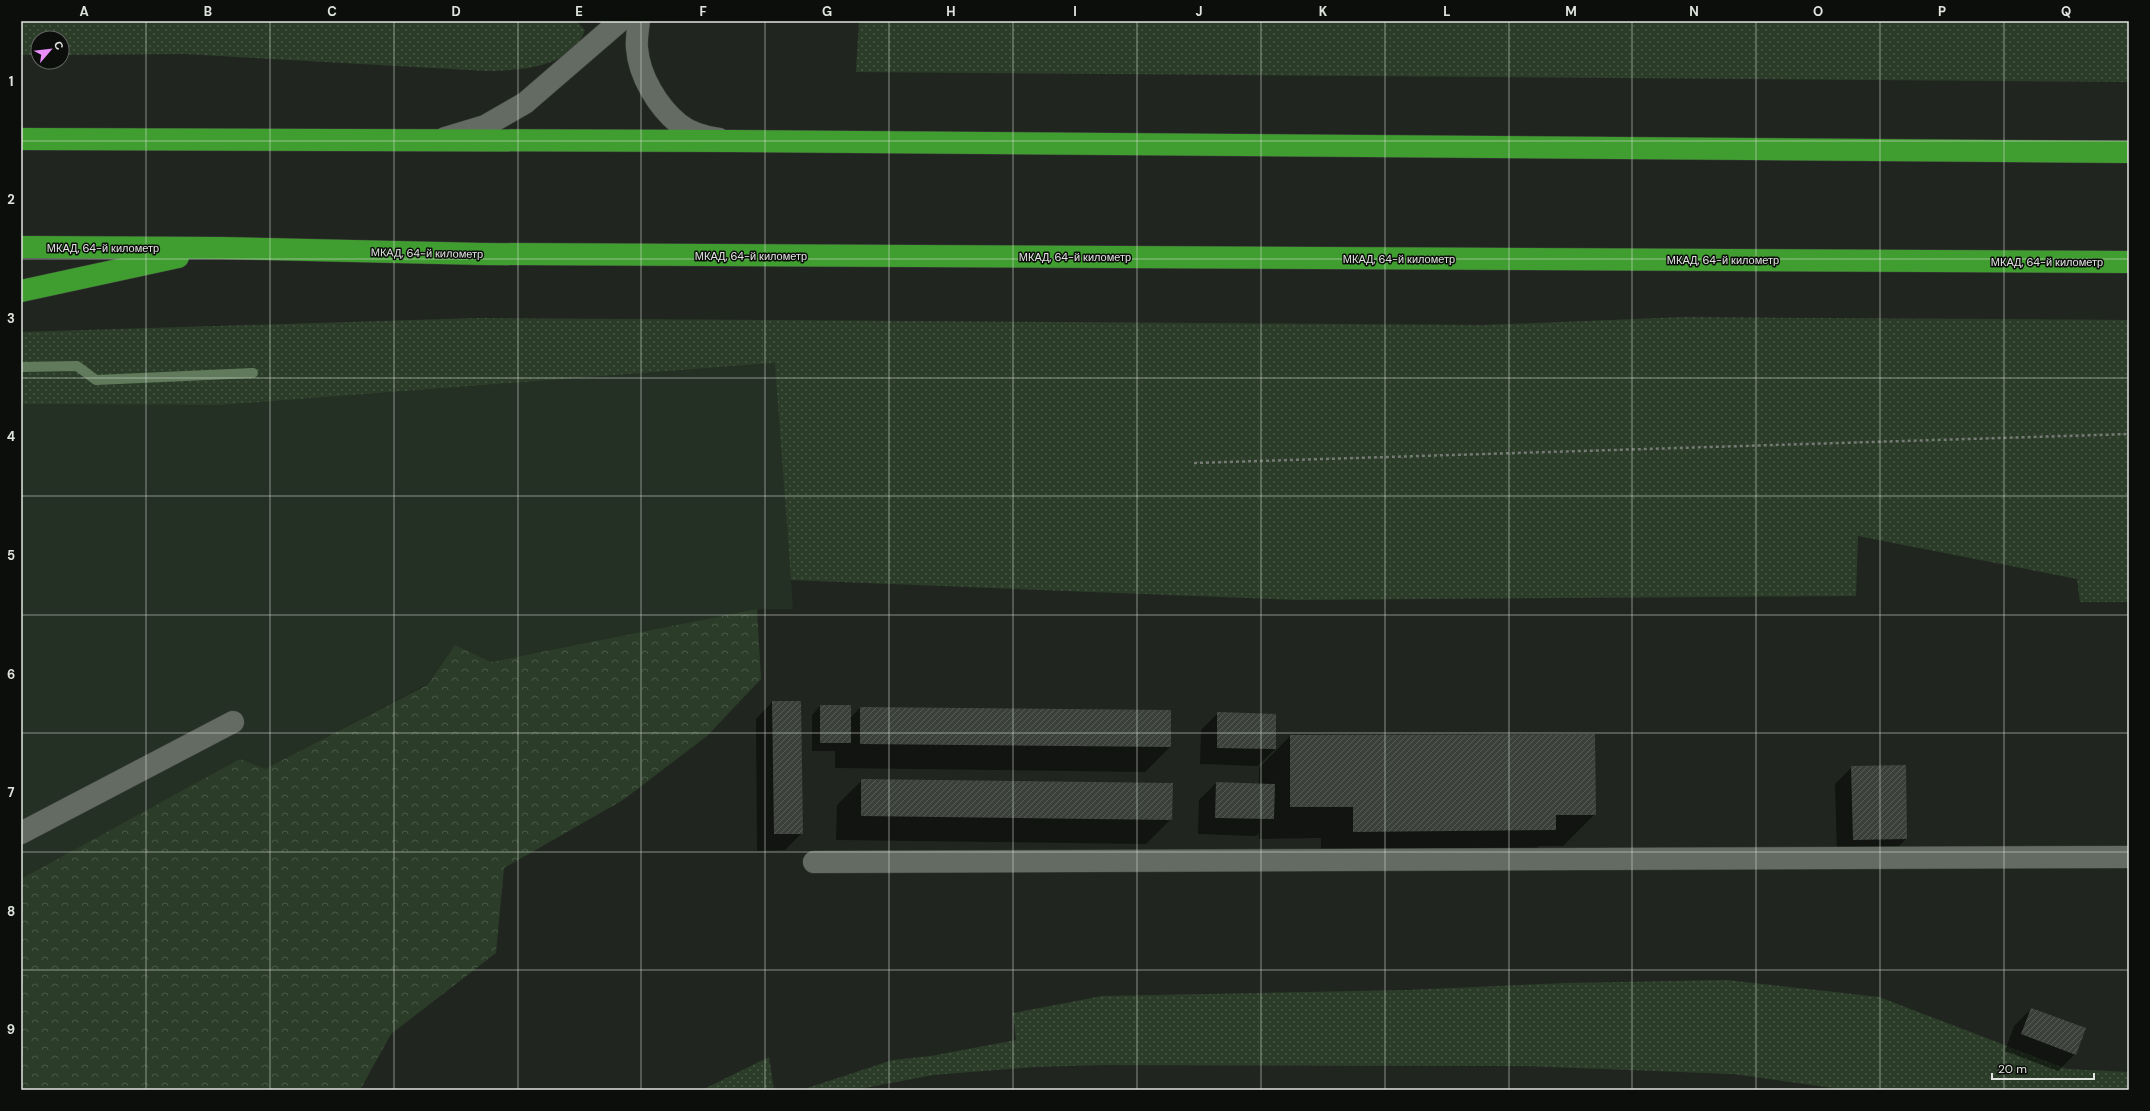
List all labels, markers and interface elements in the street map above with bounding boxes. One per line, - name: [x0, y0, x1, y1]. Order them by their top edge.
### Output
- text: A: [79, 3, 89, 20]
- text: B: [204, 3, 212, 20]
- text: C: [327, 3, 337, 20]
- text: D: [451, 3, 461, 20]
- text: E: [575, 3, 583, 20]
- text: F: [699, 3, 707, 20]
- text: G: [822, 3, 832, 20]
- text: H: [946, 3, 956, 20]
- text: I: [1073, 3, 1077, 20]
- text: J: [1195, 3, 1203, 20]
- text: K: [1319, 3, 1328, 20]
- text: L: [1443, 3, 1451, 20]
- text: M: [1565, 3, 1577, 20]
- text: N: [1689, 3, 1699, 20]
- text: O: [1813, 3, 1823, 20]
- text: P: [1938, 3, 1946, 20]
- text: Q: [2061, 3, 2071, 20]
- north arrow: [30, 30, 70, 70]
- text: С: [51, 39, 67, 52]
- text: 1: [9, 73, 13, 90]
- text: 2: [7, 191, 15, 208]
- street label: МКАД, 64-й километр: [47, 241, 159, 255]
- street label: МКАД, 64-й километр: [371, 245, 483, 261]
- street label: МКАД, 64-й километр: [695, 249, 807, 263]
- street label: МКАД, 64-й километр: [1019, 250, 1131, 264]
- street label: МКАД, 64-й километр: [1343, 252, 1455, 266]
- street label: МКАД, 64-й километр: [1667, 253, 1779, 267]
- street label: МКАД, 64-й километр: [1991, 255, 2103, 269]
- text: 3: [7, 310, 15, 327]
- text: 4: [7, 428, 15, 445]
- text: 5: [7, 547, 15, 564]
- text: 6: [7, 666, 15, 683]
- text: 7: [8, 784, 15, 801]
- text: 8: [7, 903, 15, 920]
- text: 9: [7, 1021, 15, 1038]
- scale bar: [1992, 1055, 2094, 1081]
- text: 20 m: [1998, 1061, 2027, 1077]

